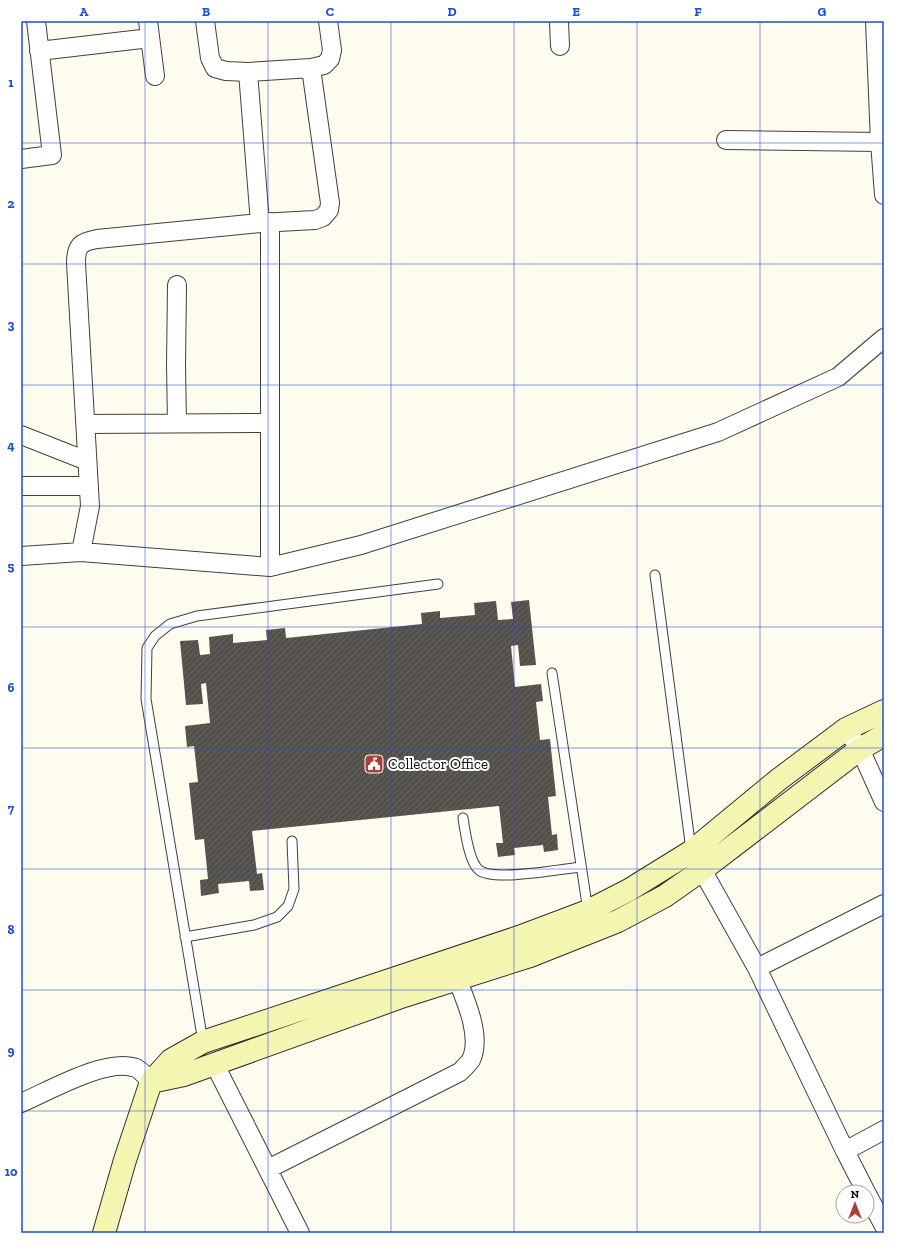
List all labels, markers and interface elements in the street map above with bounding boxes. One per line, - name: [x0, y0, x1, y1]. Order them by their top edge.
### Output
- text: A: [80, 4, 89, 19]
- text: B: [202, 4, 210, 19]
- text: C: [326, 4, 334, 19]
- text: D: [447, 4, 457, 19]
- text: E: [572, 4, 580, 19]
- text: F: [694, 4, 702, 19]
- text: G: [818, 4, 827, 19]
- text: 1: [8, 75, 14, 90]
- text: 2: [8, 196, 15, 211]
- text: 3: [8, 317, 15, 332]
- text: 4: [7, 438, 15, 453]
- text: 5: [8, 559, 15, 574]
- text: 6: [8, 680, 15, 695]
- public building icon: Collector Office: [363, 753, 385, 775]
- place label: Collector Office: [388, 755, 488, 773]
- text: 7: [8, 801, 15, 816]
- text: 8: [7, 922, 15, 937]
- text: 9: [8, 1043, 15, 1058]
- text: 10: [5, 1164, 18, 1179]
- north arrow: [835, 1184, 875, 1224]
- text: N: [851, 1188, 860, 1201]

